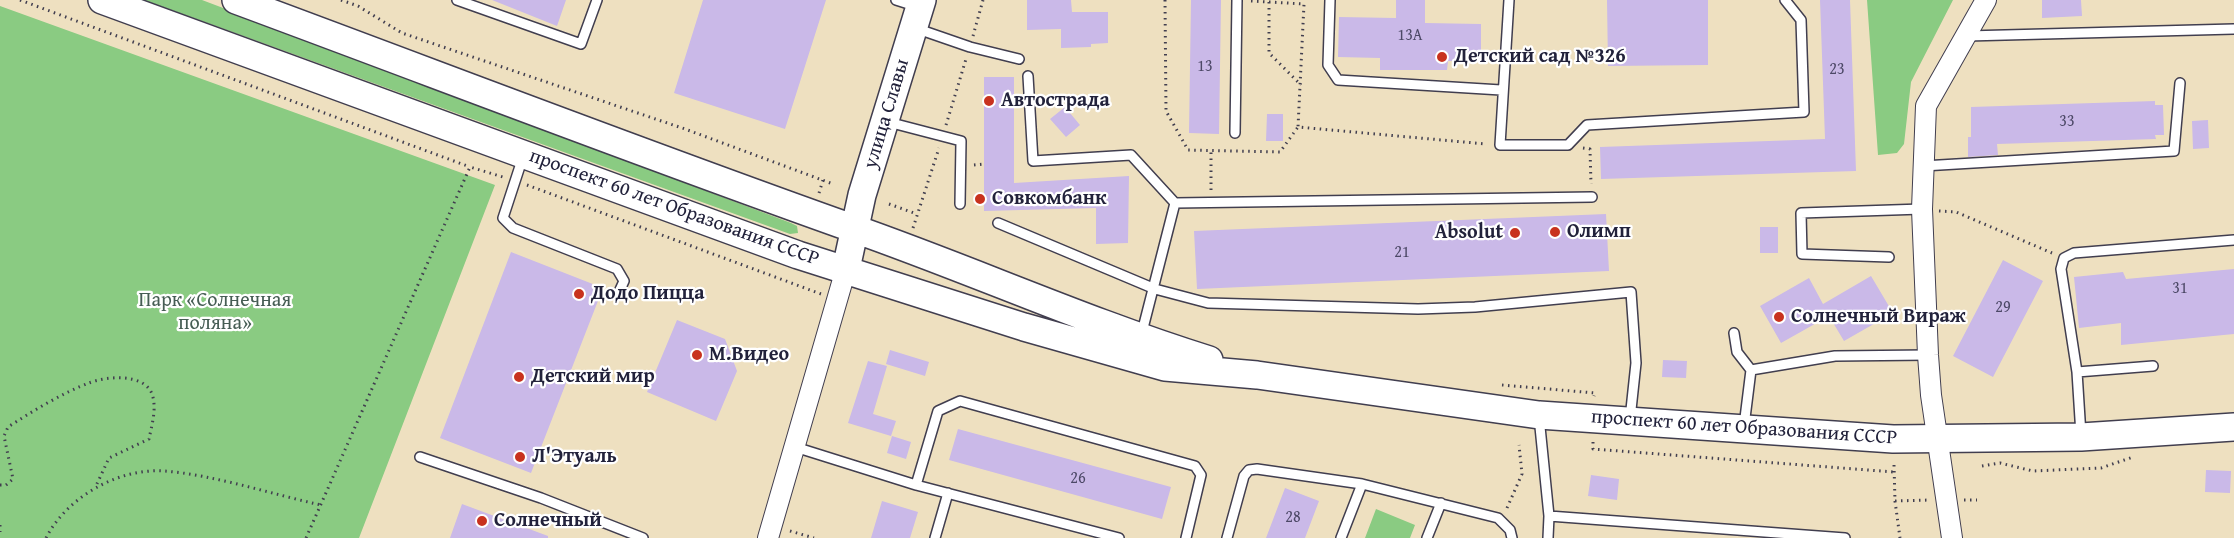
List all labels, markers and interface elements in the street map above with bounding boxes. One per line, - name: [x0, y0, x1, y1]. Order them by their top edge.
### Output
- house number: 13А: [1397, 26, 1423, 46]
- place label: Детский сад №326: [1454, 45, 1626, 69]
- marker: Детский сад №326: [1435, 50, 1449, 64]
- street label: улица Славы: [859, 56, 915, 172]
- house number: 13: [1197, 57, 1213, 77]
- house number: 23: [1829, 60, 1845, 80]
- place label: Автострада: [1001, 89, 1110, 113]
- marker: Автострада: [982, 94, 996, 108]
- house number: 33: [2059, 112, 2075, 132]
- street label: проспект 60 лет Образования СССР: [526, 144, 822, 272]
- place label: Совкомбанк: [992, 187, 1107, 211]
- marker: Совкомбанк: [973, 192, 987, 206]
- place label: Олимп: [1567, 220, 1631, 244]
- place label: Absolut: [1435, 221, 1503, 245]
- marker: Олимп: [1548, 225, 1562, 239]
- marker: Absolut: [1508, 226, 1522, 240]
- house number: 21: [1394, 243, 1410, 263]
- house number: 31: [2172, 279, 2188, 299]
- place label: Додо Пицца: [591, 282, 705, 306]
- marker: Додо Пицца: [572, 287, 586, 301]
- park label: Парк «Солнечная поляна»: [139, 289, 291, 336]
- house number: 29: [1995, 298, 2011, 318]
- place label: Солнечный Вираж: [1791, 305, 1966, 329]
- marker: Солнечный Вираж: [1772, 310, 1786, 324]
- place label: М.Видео: [709, 343, 789, 367]
- marker: М.Видео: [690, 348, 704, 362]
- place label: Детский мир: [531, 365, 655, 389]
- marker: Детский мир: [512, 370, 526, 384]
- street label: проспект 60 лет Образования СССР: [1590, 405, 1898, 451]
- place label: Л'Этуаль: [532, 445, 617, 469]
- marker: Л'Этуаль: [513, 450, 527, 464]
- house number: 26: [1070, 469, 1086, 489]
- house number: 28: [1285, 508, 1301, 528]
- place label: Солнечный: [494, 509, 602, 533]
- marker: Солнечный: [475, 514, 489, 528]

